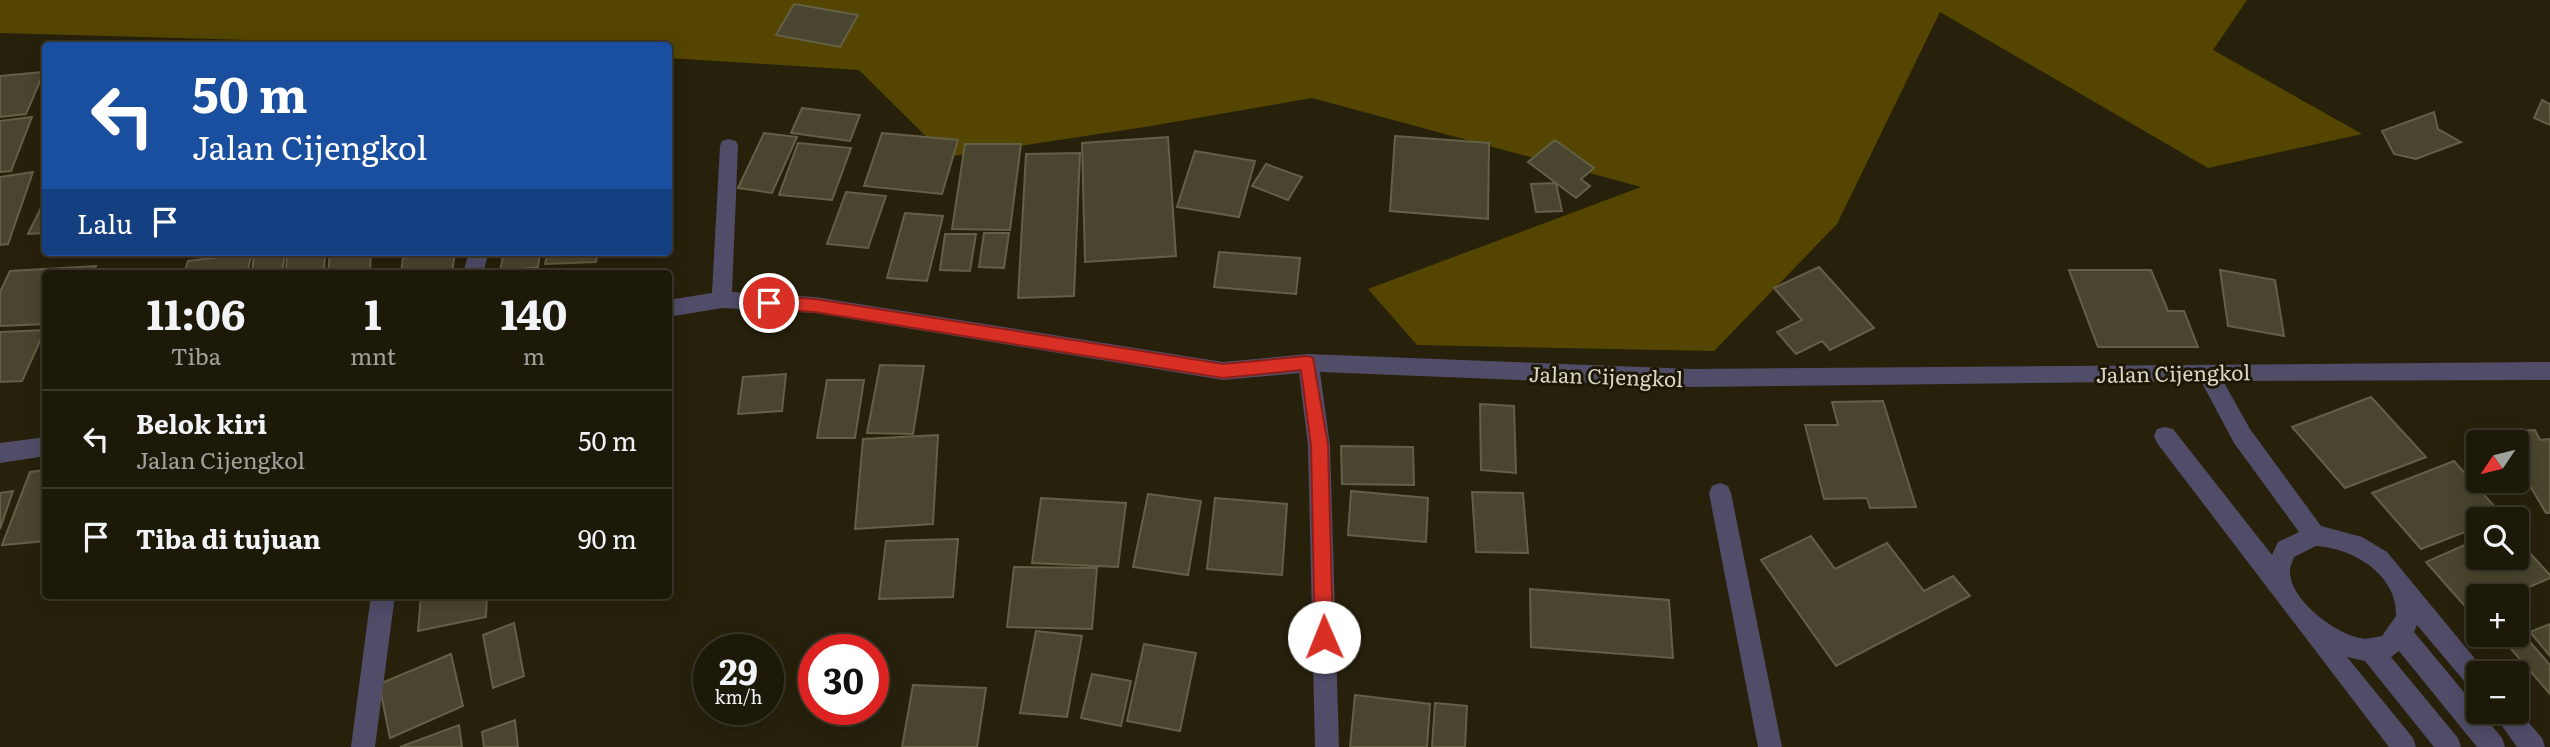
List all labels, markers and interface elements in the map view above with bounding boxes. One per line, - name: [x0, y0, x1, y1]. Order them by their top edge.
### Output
- text: 50 m: [192, 55, 308, 128]
- icon: left: [77, 70, 168, 161]
- text: Jalan Cijengkol: [192, 122, 427, 170]
- text: Lalu: [77, 203, 132, 242]
- icon: arrive: [146, 203, 184, 241]
- pin: [739, 273, 799, 333]
- text: 11:06: [147, 281, 246, 343]
- text: 1: [364, 281, 382, 343]
- text: 140: [500, 281, 567, 343]
- icon: arrive: [750, 284, 788, 322]
- text: Tiba: [171, 338, 221, 372]
- text: mnt: [350, 338, 396, 372]
- text: m: [523, 338, 545, 372]
- street label: Jalan Cijengkol: [2096, 355, 2250, 389]
- street label: Jalan Cijengkol: [1528, 357, 1684, 393]
- text: Belok kiri: [136, 403, 267, 442]
- icon: left: [77, 420, 115, 458]
- text: 50 m: [578, 420, 637, 459]
- north arrow: [2466, 430, 2529, 494]
- map controls: [2466, 430, 2529, 724]
- text: Jalan Cijengkol: [136, 442, 305, 476]
- button: search: [2466, 507, 2529, 570]
- icon: arrive: [77, 518, 115, 556]
- text: Tiba di tujuan: [136, 518, 321, 557]
- text: 90 m: [578, 518, 637, 557]
- button: +: [2466, 584, 2529, 647]
- position arrow: [1287, 600, 1361, 674]
- speed limit sign: 30: [798, 634, 889, 725]
- text: 29: [719, 644, 758, 696]
- button: −: [2466, 661, 2529, 724]
- text: km/h: [715, 683, 762, 710]

